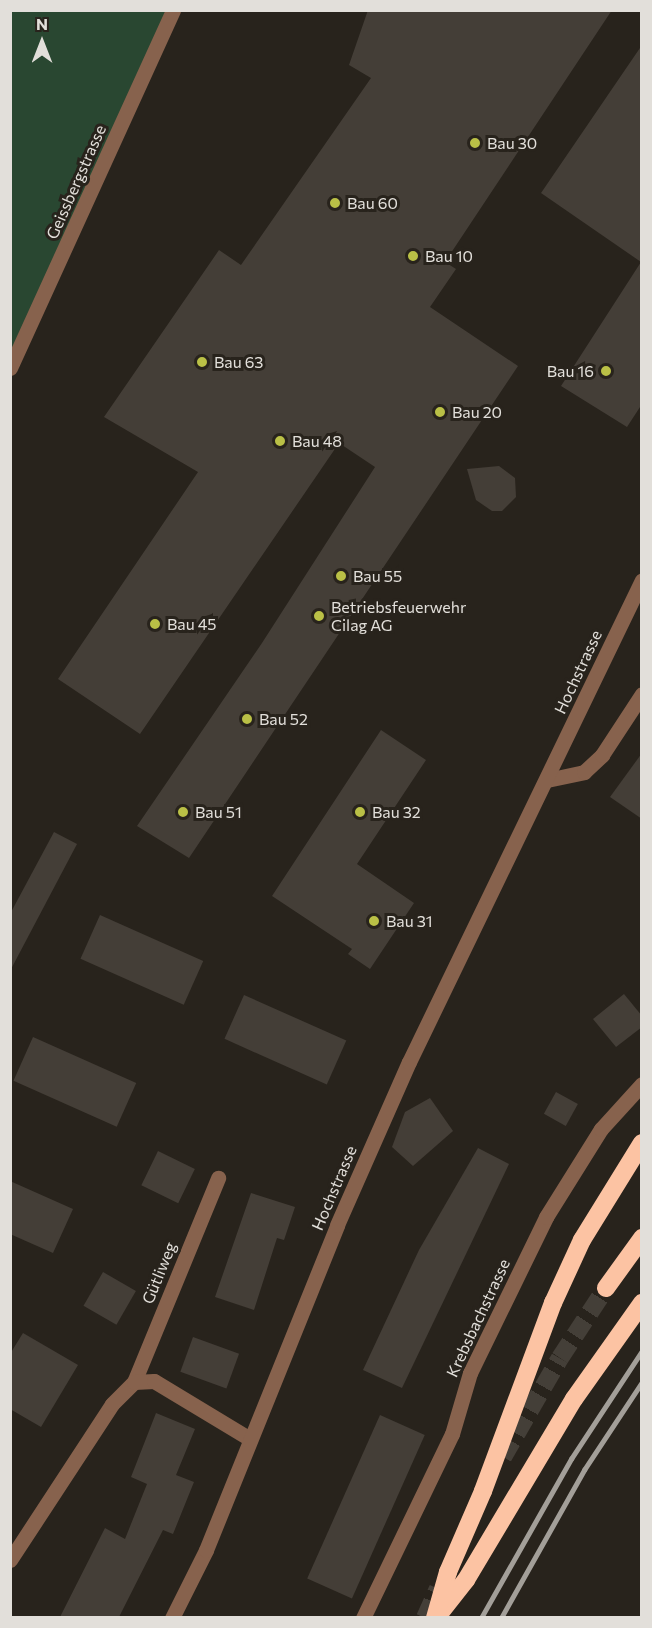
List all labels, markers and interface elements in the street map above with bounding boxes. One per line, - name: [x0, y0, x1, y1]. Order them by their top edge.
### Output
- north arrow: [12, 12, 72, 72]
- text: N: [36, 14, 48, 33]
- street label: Geissbergstrasse: [42, 122, 110, 242]
- place label: Bau 30: [487, 133, 537, 153]
- marker: Bau 30: [468, 136, 482, 150]
- place label: Bau 60: [347, 193, 398, 213]
- marker: Bau 60: [328, 196, 342, 210]
- place label: Bau 10: [425, 246, 473, 266]
- marker: Bau 10: [406, 249, 420, 263]
- place label: Bau 63: [214, 352, 263, 372]
- marker: Bau 63: [195, 355, 209, 369]
- place label: Bau 16: [547, 361, 594, 381]
- marker: Bau 16: [599, 364, 613, 378]
- place label: Bau 20: [452, 402, 502, 422]
- marker: Bau 20: [433, 405, 447, 419]
- place label: Bau 48: [292, 431, 342, 451]
- marker: Bau 48: [273, 434, 287, 448]
- place label: Bau 55: [353, 566, 402, 586]
- marker: Bau 55: [334, 569, 348, 583]
- place label: Betriebsfeuerwehr Cilag AG: [331, 597, 466, 635]
- marker: Betriebsfeuerwehr Cilag AG: [312, 609, 326, 623]
- place label: Bau 45: [167, 614, 216, 634]
- marker: Bau 45: [148, 617, 162, 631]
- street label: Hochstrasse: [550, 627, 606, 717]
- place label: Bau 52: [259, 709, 308, 729]
- marker: Bau 52: [240, 712, 254, 726]
- place label: Bau 51: [195, 802, 242, 822]
- place label: Bau 32: [372, 802, 421, 822]
- marker: Bau 51: [176, 805, 190, 819]
- marker: Bau 32: [353, 805, 367, 819]
- place label: Bau 31: [386, 911, 433, 931]
- marker: Bau 31: [367, 914, 381, 928]
- street label: Hochstrasse: [308, 1143, 360, 1233]
- street label: Gütliweg: [138, 1239, 180, 1307]
- street label: Krebsbachstrasse: [442, 1256, 514, 1380]

